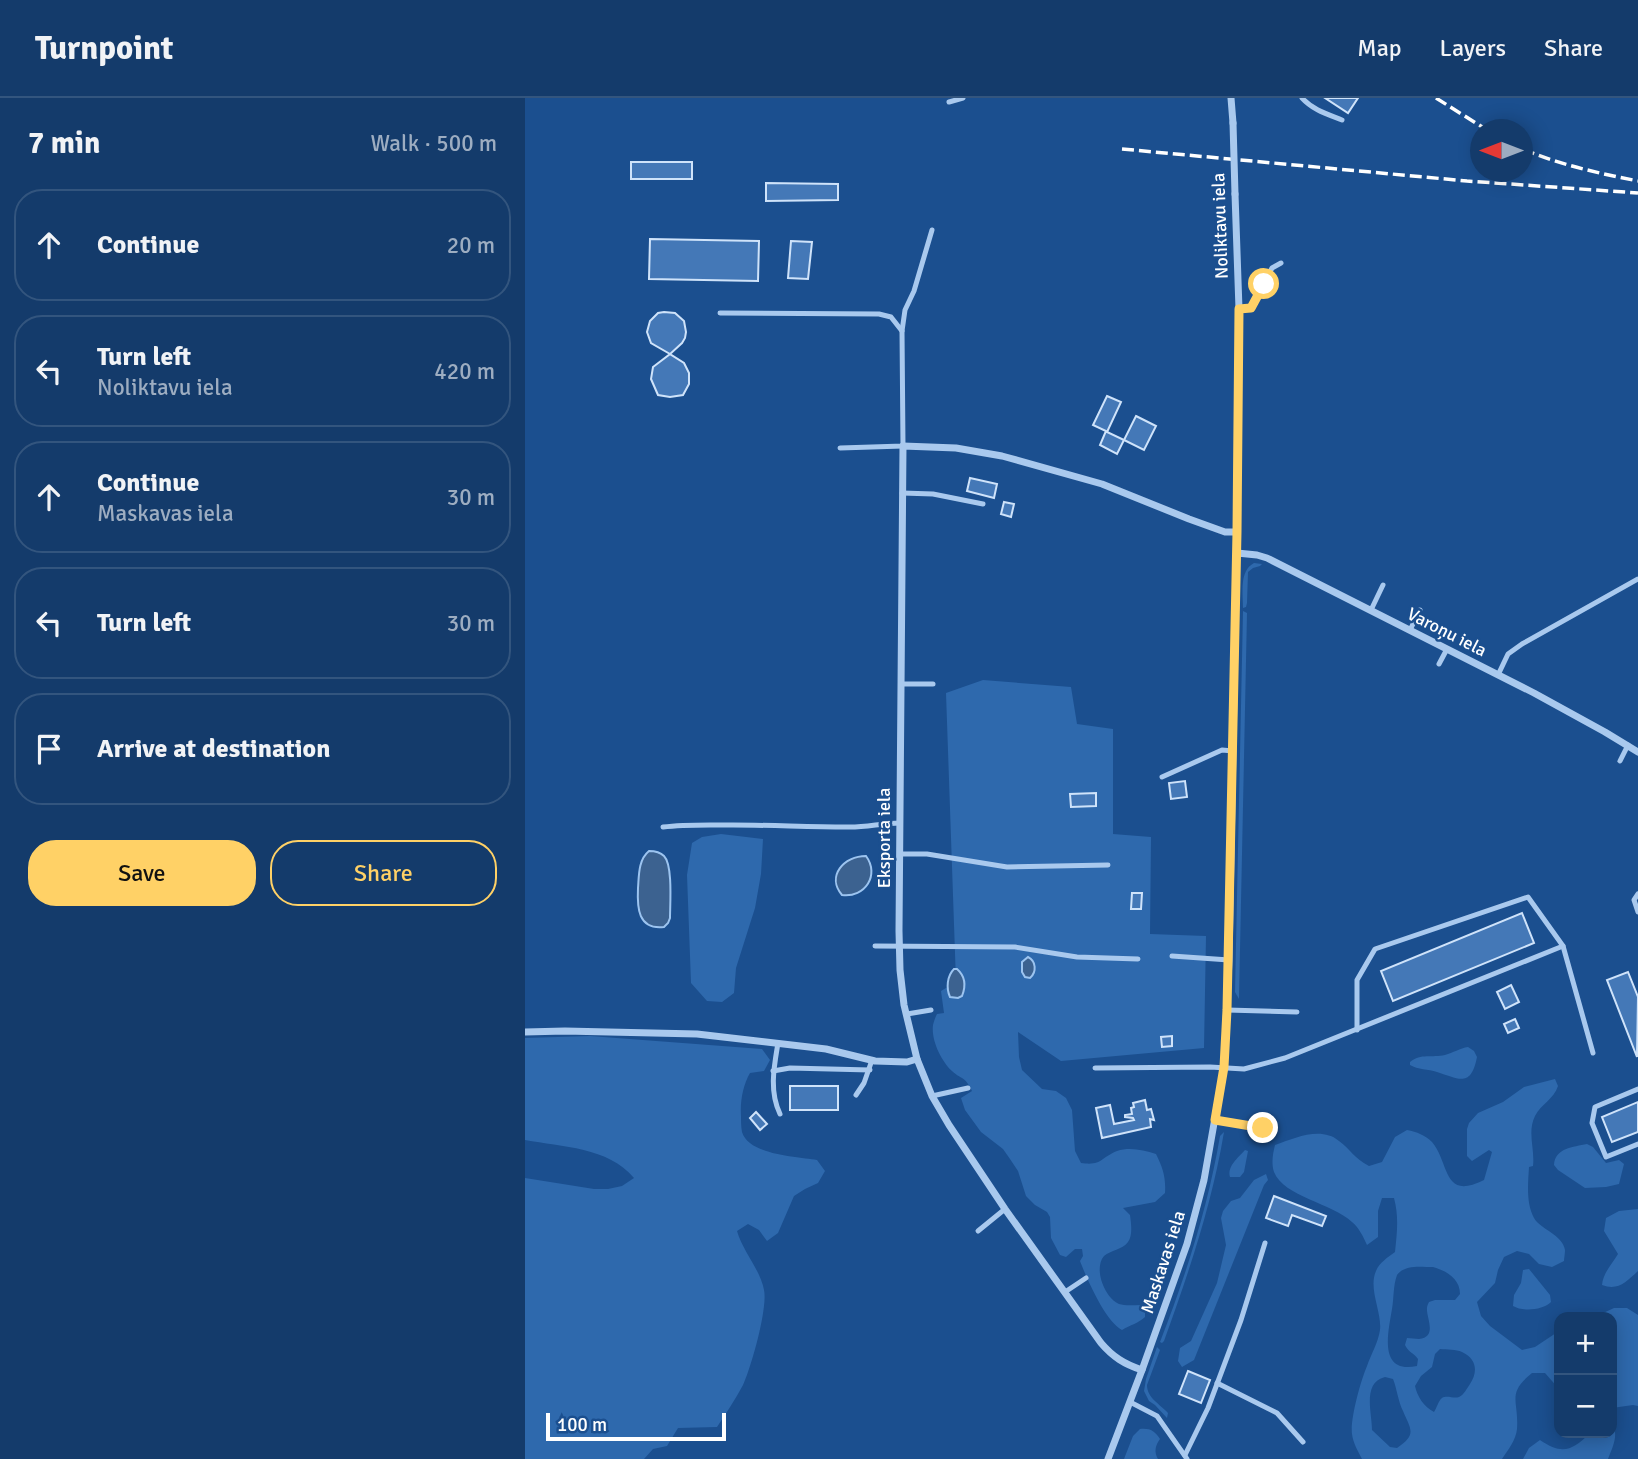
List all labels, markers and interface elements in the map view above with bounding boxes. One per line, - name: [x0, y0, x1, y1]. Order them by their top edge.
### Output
- text: Turnpoint: [35, 28, 173, 69]
- text: Map: [1357, 33, 1402, 63]
- text: Layers: [1440, 33, 1506, 63]
- text: Share: [1544, 33, 1603, 63]
- north arrow: [1470, 119, 1533, 182]
- text: 7 min: [28, 125, 100, 162]
- text: Walk · 500 m: [371, 129, 497, 158]
- street label: Noliktavu iela: [1207, 173, 1233, 279]
- icon: ahead: [30, 226, 68, 264]
- text: Continue: [97, 229, 199, 261]
- text: 20 m: [447, 231, 495, 260]
- route start: [1248, 268, 1279, 299]
- text: Turn left: [97, 341, 191, 373]
- icon: left: [30, 352, 68, 390]
- text: 420 m: [434, 357, 495, 386]
- text: Noliktavu iela: [97, 373, 233, 402]
- text: Continue: [97, 467, 199, 499]
- icon: ahead: [30, 478, 68, 516]
- text: 30 m: [447, 483, 495, 512]
- text: Maskavas iela: [97, 499, 234, 528]
- street label: Varoņu iela: [1404, 603, 1490, 661]
- icon: left: [30, 604, 68, 642]
- text: Turn left: [97, 607, 191, 639]
- text: 30 m: [447, 609, 495, 638]
- icon: arrive: [30, 730, 68, 768]
- text: Arrive at destination: [97, 733, 330, 765]
- street label: Eksporta iela: [873, 788, 895, 888]
- button: Save: [28, 840, 256, 906]
- button: Share: [270, 840, 497, 906]
- route end: [1247, 1112, 1278, 1143]
- street label: Maskavas iela: [1136, 1208, 1190, 1316]
- map controls: [1554, 1312, 1617, 1438]
- button: +: [1554, 1312, 1617, 1375]
- button: −: [1554, 1375, 1617, 1438]
- scale bar: [546, 1410, 726, 1442]
- text: 100 m: [557, 1413, 607, 1437]

